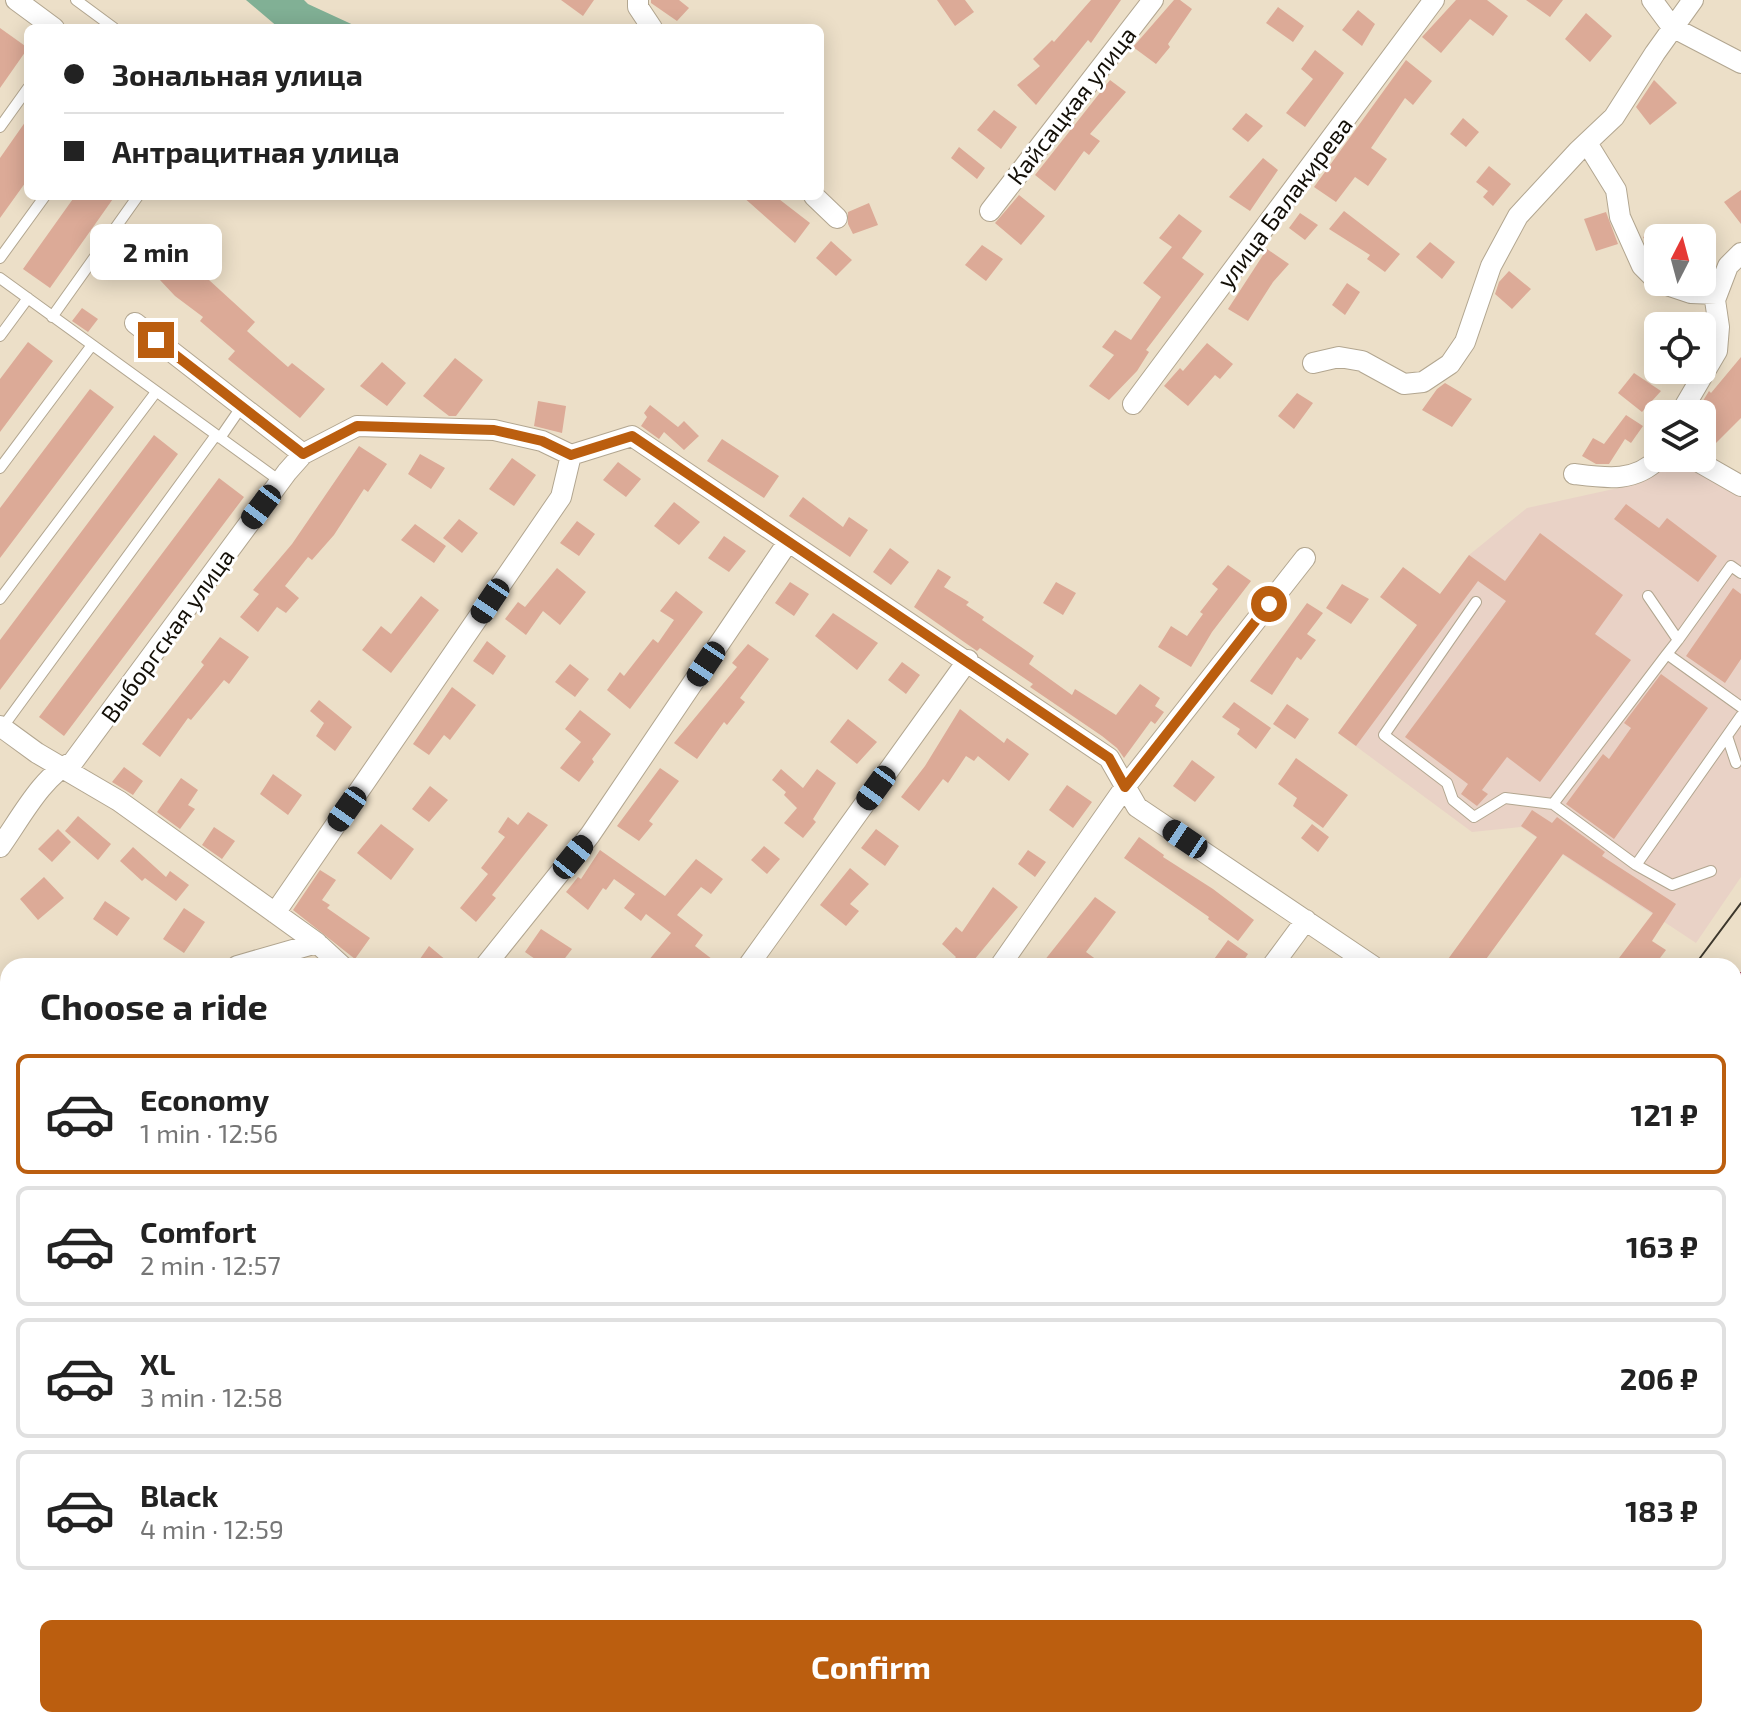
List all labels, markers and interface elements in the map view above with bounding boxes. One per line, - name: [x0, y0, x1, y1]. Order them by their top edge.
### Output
- street label: Кайсацкая улица: [1000, 20, 1142, 190]
- text: Зональная улица: [112, 56, 363, 92]
- street label: улица Балакирева: [1210, 111, 1359, 294]
- text: Антрацитная улица: [112, 133, 400, 169]
- callout: 2 min: [90, 224, 222, 280]
- north arrow: [1644, 224, 1716, 296]
- map controls: [1644, 224, 1716, 472]
- text: 2 min: [123, 236, 189, 267]
- button: locate: [1644, 312, 1716, 384]
- route end: [138, 322, 174, 358]
- button: layers: [1644, 400, 1716, 472]
- car: [237, 481, 285, 533]
- street label: Выборгская улица: [94, 542, 241, 728]
- car: [467, 574, 513, 628]
- route start: [1251, 586, 1287, 622]
- car: [683, 637, 729, 691]
- car: [852, 762, 900, 814]
- car: [323, 782, 371, 836]
- car: [1158, 816, 1212, 862]
- car: [549, 831, 597, 883]
- text: Choose a ride: [40, 984, 268, 1027]
- icon: car: [44, 1078, 116, 1150]
- text: Economy: [140, 1081, 269, 1117]
- text: 121 ₽: [1630, 1096, 1698, 1132]
- text: 1 min · 12:56: [140, 1117, 278, 1148]
- icon: car: [44, 1210, 116, 1282]
- text: Comfort: [140, 1213, 257, 1249]
- text: 163 ₽: [1626, 1228, 1698, 1264]
- text: 2 min · 12:57: [140, 1249, 281, 1280]
- icon: car: [44, 1342, 116, 1414]
- text: XL: [140, 1345, 175, 1381]
- text: 206 ₽: [1620, 1360, 1698, 1396]
- text: 3 min · 12:58: [140, 1381, 283, 1412]
- icon: car: [44, 1474, 116, 1546]
- text: Black: [140, 1477, 218, 1513]
- text: 183 ₽: [1625, 1492, 1698, 1528]
- text: 4 min · 12:59: [140, 1513, 284, 1544]
- button: Confirm: [40, 1620, 1702, 1712]

